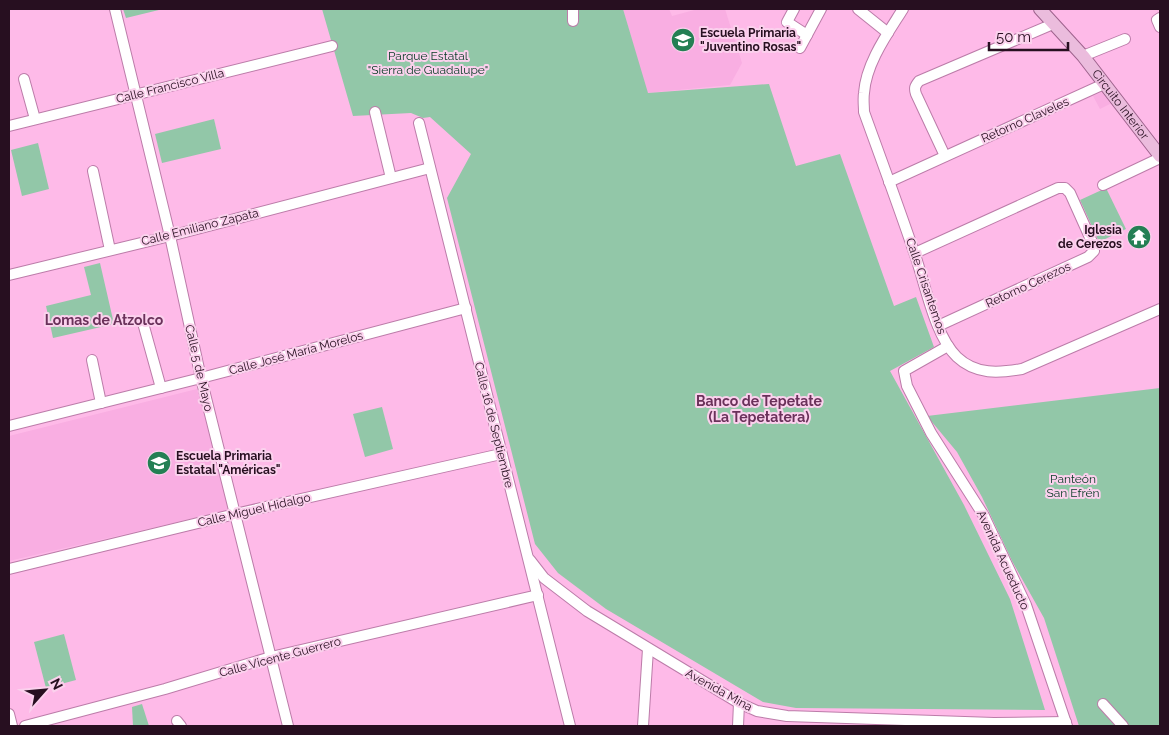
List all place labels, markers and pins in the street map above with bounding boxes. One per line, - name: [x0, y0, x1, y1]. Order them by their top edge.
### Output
- place label: Escuela Primaria "Juventino Rosas": [700, 26, 801, 54]
- school or university icon: Escuela Primaria "Juventino Rosas": [670, 27, 696, 53]
- place label: Iglesia de Cerezos: [1058, 223, 1122, 251]
- temple icon: Iglesia de Cerezos: [1126, 224, 1152, 250]
- place label: Escuela Primaria Estatal "Américas": [176, 449, 281, 477]
- school or university icon: Escuela Primaria Estatal "Américas": [146, 450, 172, 476]

